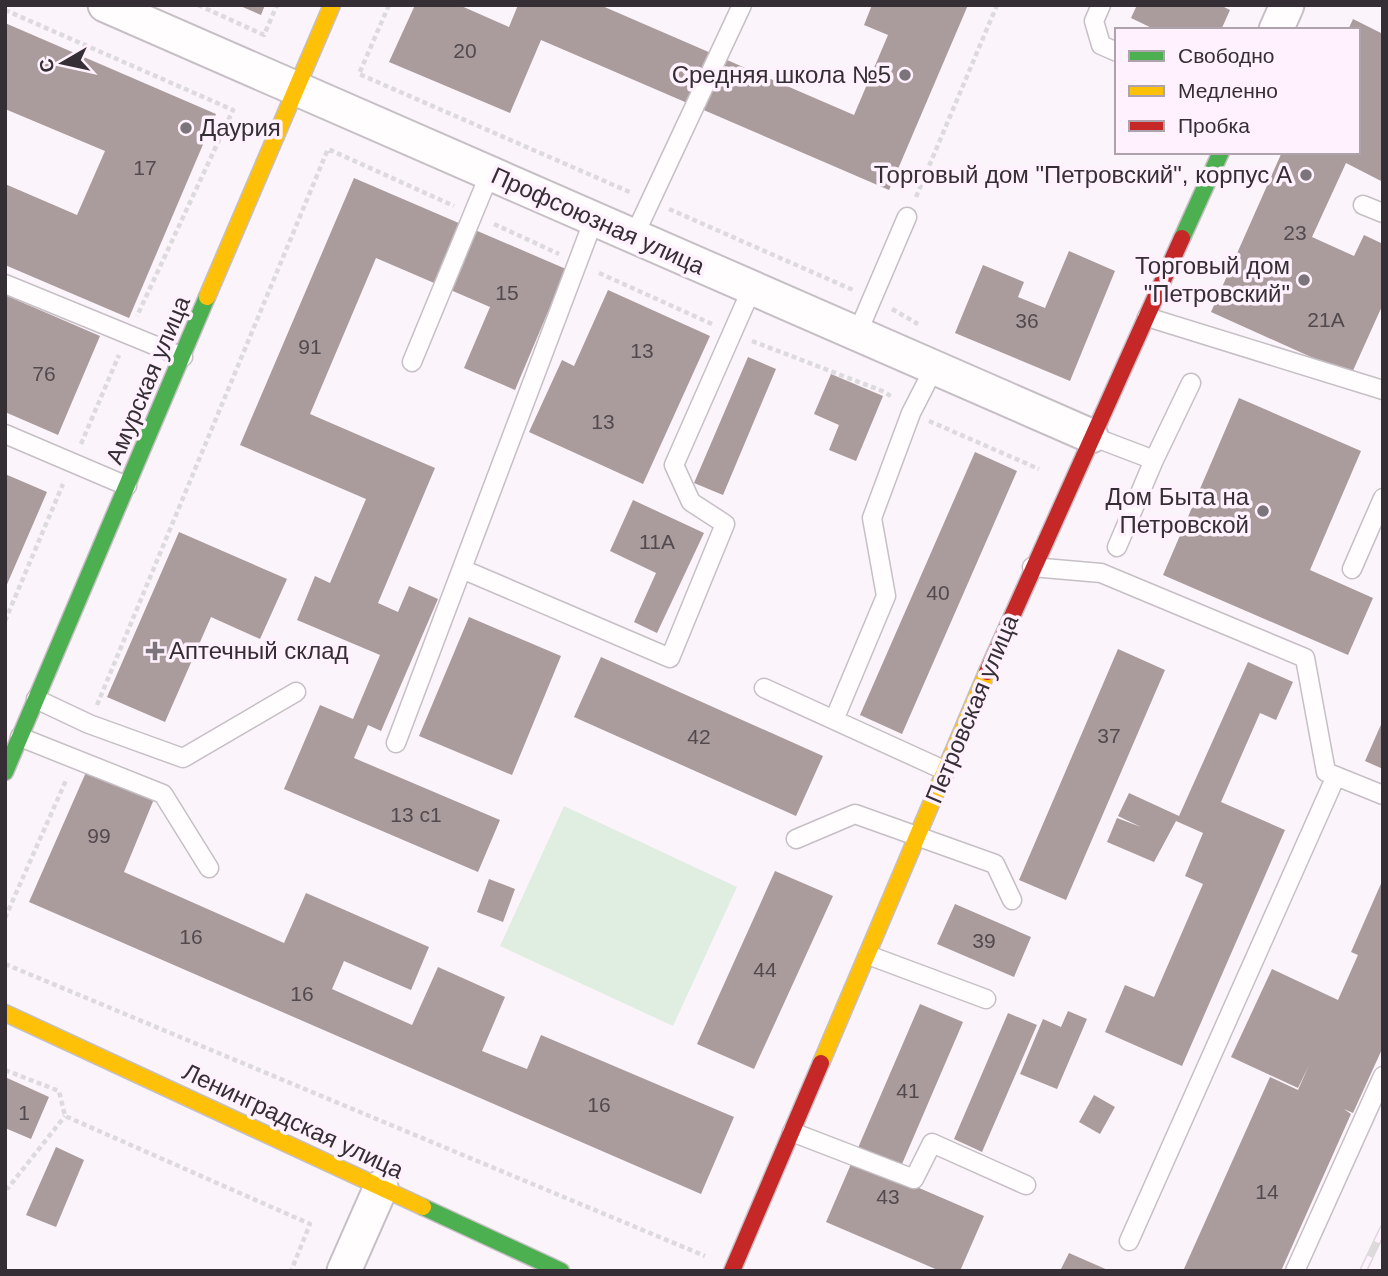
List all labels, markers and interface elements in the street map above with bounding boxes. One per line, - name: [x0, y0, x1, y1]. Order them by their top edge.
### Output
- north arrow: [28, 28, 98, 98]
- legend: [1115, 28, 1360, 154]
- house number: 20: [453, 39, 477, 62]
- text: Свободно: [1178, 44, 1275, 67]
- text: С: [35, 57, 58, 74]
- place label: Средняя школа №5: [672, 61, 891, 88]
- marker: Средняя школа №5: [897, 67, 913, 83]
- text: Медленно: [1178, 79, 1278, 102]
- place label: Даурия: [200, 114, 281, 141]
- text: Пробка: [1178, 114, 1250, 137]
- marker: Даурия: [178, 120, 194, 136]
- house number: 17: [133, 156, 157, 179]
- street label: Профсоюзная улица: [487, 161, 710, 280]
- place label: Торговый дом "Петровский", корпус А: [874, 161, 1292, 188]
- marker: Торговый дом "Петровский", корпус А: [1298, 167, 1314, 183]
- house number: 23: [1283, 221, 1307, 244]
- place label: Торговый дом "Петровский": [1135, 252, 1290, 307]
- marker: Торговый дом "Петровский": [1296, 272, 1312, 288]
- house number: 15: [495, 281, 519, 304]
- street label: Амурская улица: [100, 291, 195, 468]
- house number: 21А: [1307, 308, 1345, 331]
- house number: 36: [1015, 309, 1039, 332]
- house number: 91: [298, 335, 322, 358]
- house number: 13: [630, 339, 654, 362]
- house number: 76: [32, 362, 56, 385]
- house number: 13: [591, 410, 615, 433]
- place label: Дом Быта на Петровской: [1106, 483, 1250, 538]
- marker: Дом Быта на Петровской: [1255, 503, 1271, 519]
- house number: 11А: [639, 530, 675, 553]
- house number: 40: [926, 581, 950, 604]
- street label: Петровская улица: [920, 610, 1024, 807]
- place label: Аптечный склад: [169, 637, 348, 664]
- marker: Аптечный склад: [147, 643, 163, 659]
- house number: 37: [1097, 724, 1121, 747]
- house number: 42: [687, 725, 711, 748]
- house number: 13 с1: [390, 803, 442, 826]
- house number: 99: [87, 824, 111, 847]
- house number: 16: [179, 925, 203, 948]
- house number: 39: [972, 929, 996, 952]
- house number: 44: [753, 958, 777, 981]
- house number: 16: [290, 982, 314, 1005]
- street label: Ленинградская улица: [179, 1057, 408, 1184]
- house number: 41: [896, 1079, 920, 1102]
- house number: 16: [587, 1093, 611, 1116]
- house number: 1: [18, 1101, 30, 1124]
- house number: 14: [1255, 1180, 1279, 1203]
- house number: 43: [876, 1185, 900, 1208]

